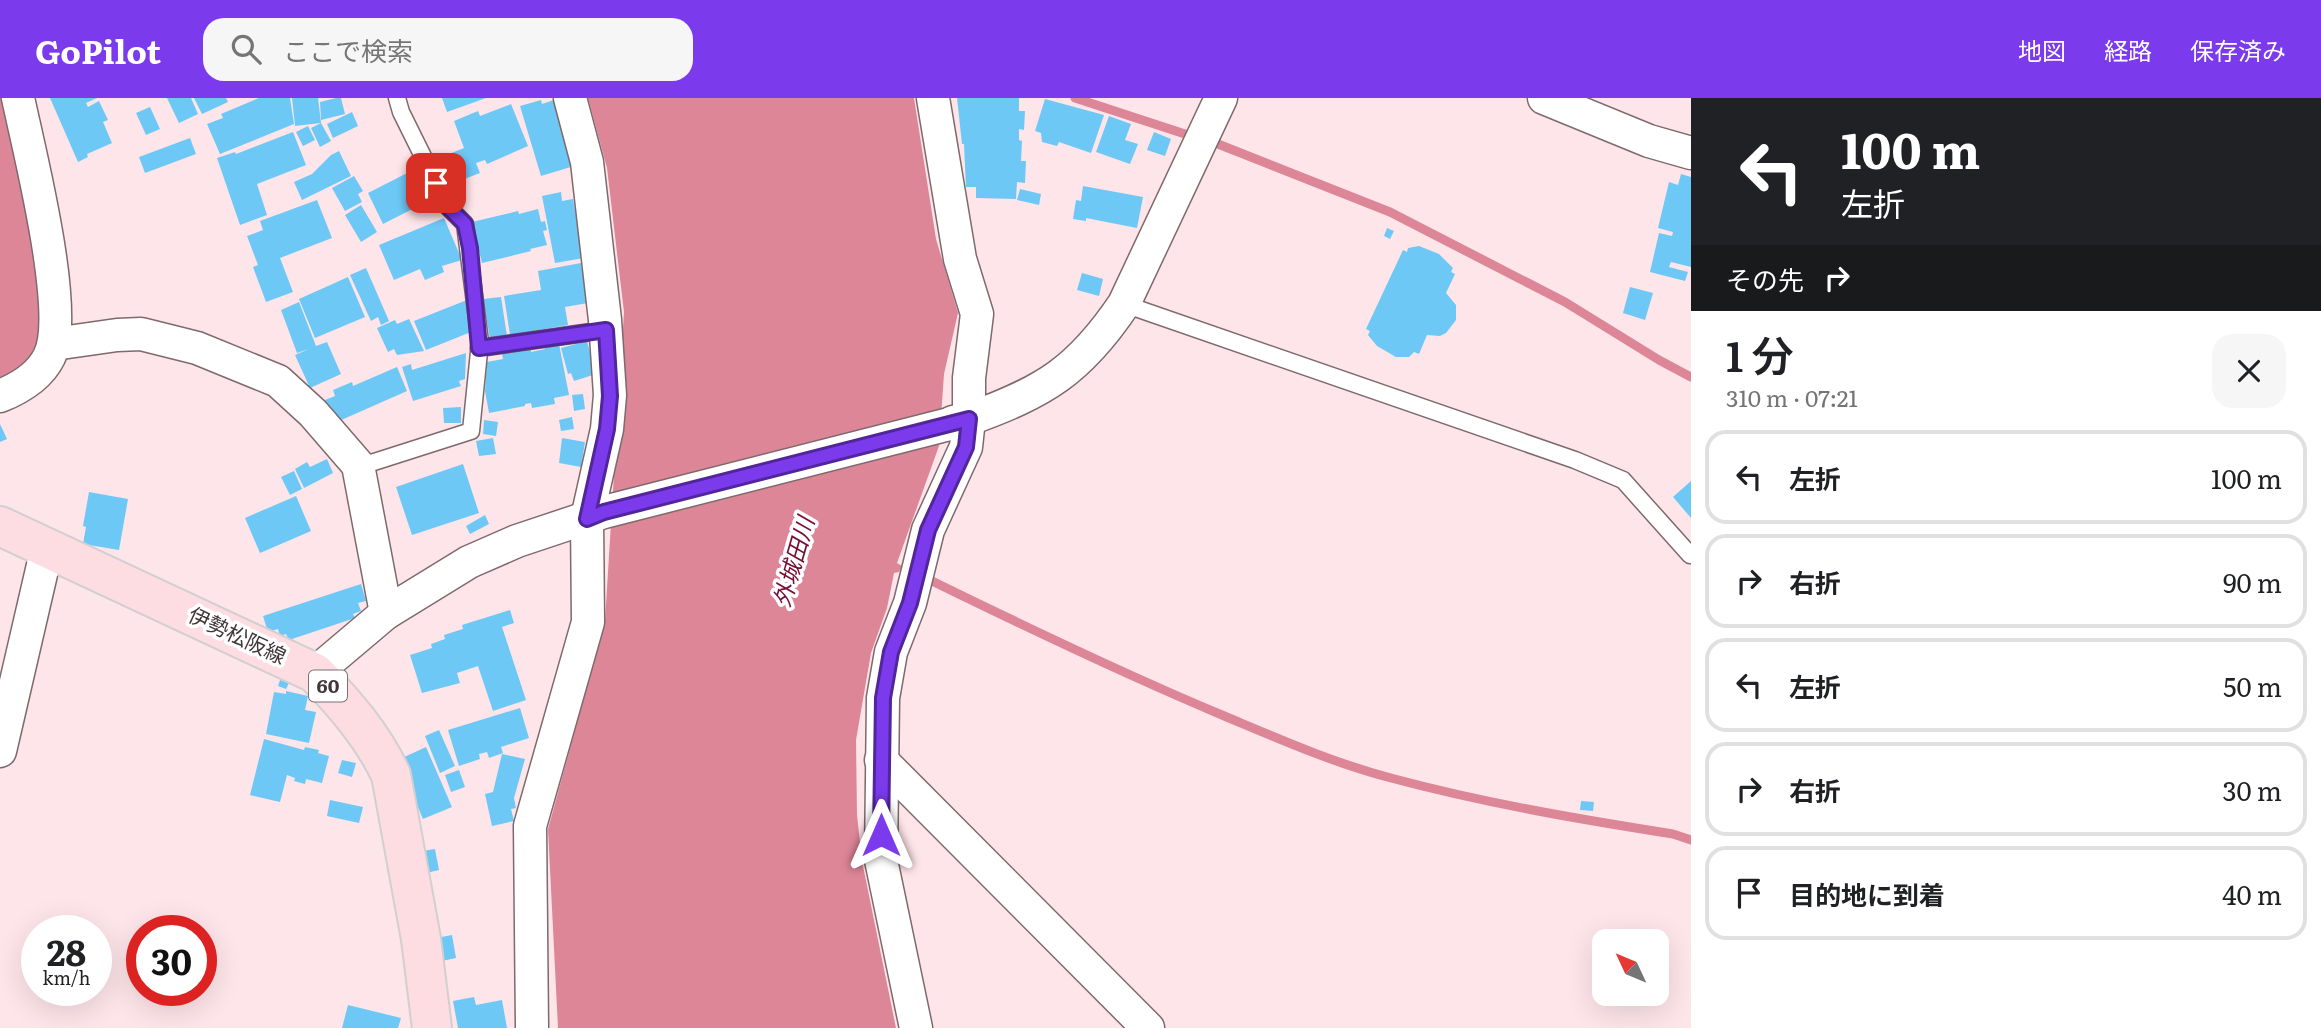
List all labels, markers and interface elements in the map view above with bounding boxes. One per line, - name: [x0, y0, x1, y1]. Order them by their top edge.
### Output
- search box: [203, 18, 693, 81]
- text: GoPilot: [35, 25, 161, 74]
- icon: search: [227, 30, 265, 68]
- text: ここで検索: [283, 30, 413, 69]
- text: 地図: [2018, 32, 2066, 67]
- text: 経路: [2104, 32, 2152, 67]
- text: 保存済み: [2190, 32, 2286, 67]
- text: 100 m: [1841, 111, 1980, 184]
- icon: left: [1726, 126, 1817, 217]
- pin: [406, 153, 466, 213]
- icon: arrive: [417, 164, 455, 202]
- text: 左折: [1841, 178, 1905, 226]
- text: その先: [1726, 259, 1804, 298]
- icon: right: [1818, 259, 1856, 297]
- text: 1 分: [1726, 323, 1794, 385]
- button: close: [2212, 334, 2286, 408]
- text: 310 m · 07:21: [1726, 380, 1858, 414]
- icon: left: [1730, 458, 1768, 496]
- text: 左折: [1789, 458, 1841, 497]
- text: 100 m: [2211, 458, 2282, 497]
- water label: 外城田川: [763, 510, 822, 610]
- icon: right: [1730, 562, 1768, 600]
- text: 右折: [1789, 562, 1841, 601]
- text: 90 m: [2223, 562, 2282, 601]
- street label: 伊勢松阪線: [184, 597, 292, 670]
- icon: left: [1730, 666, 1768, 704]
- text: 左折: [1789, 666, 1841, 705]
- text: 50 m: [2223, 666, 2282, 705]
- road number: 60: [309, 670, 347, 702]
- icon: right: [1730, 770, 1768, 808]
- text: 右折: [1789, 770, 1841, 809]
- text: 30 m: [2222, 770, 2282, 809]
- position arrow: [844, 798, 918, 872]
- icon: arrive: [1730, 874, 1768, 912]
- text: 目的地に到着: [1789, 874, 1945, 913]
- text: 40 m: [2222, 874, 2282, 913]
- speed limit sign: 30: [126, 915, 217, 1006]
- text: 28: [47, 925, 86, 977]
- north arrow: [1592, 929, 1670, 1006]
- map controls: [1592, 929, 1669, 1006]
- text: km/h: [43, 964, 90, 991]

